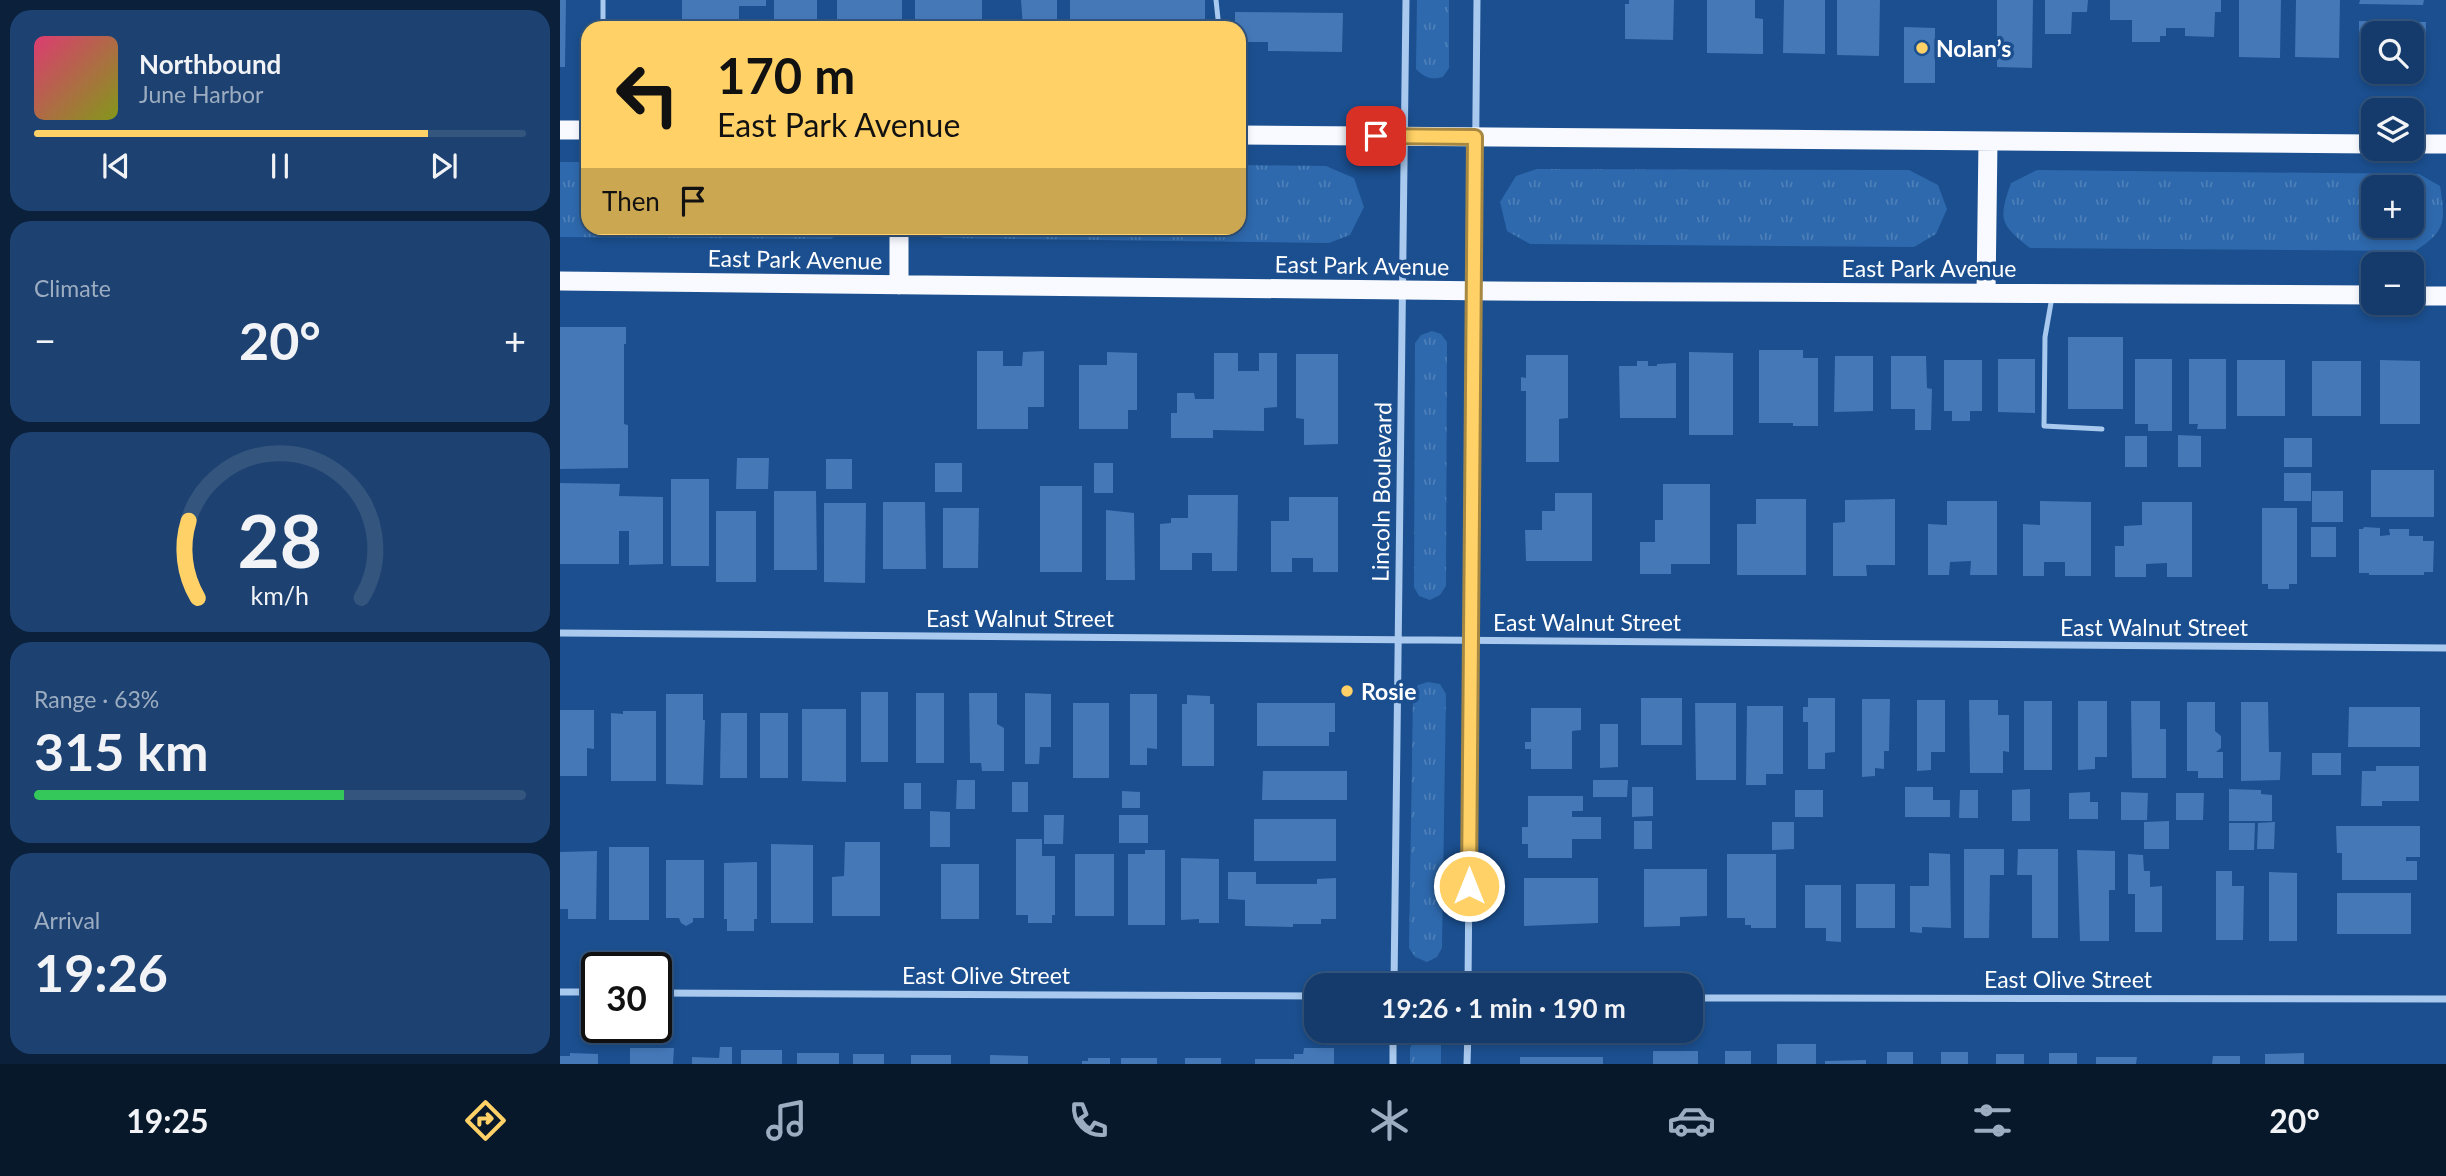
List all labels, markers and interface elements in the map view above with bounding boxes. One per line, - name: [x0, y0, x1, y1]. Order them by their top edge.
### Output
- map controls: [2361, 21, 2424, 315]
- button: search: [2361, 21, 2424, 84]
- place label: Nolan’s: [1936, 34, 2011, 62]
- marker: Nolan’s: [1914, 40, 1930, 56]
- text: 170 m: [717, 46, 855, 104]
- text: Northbound: [139, 48, 281, 80]
- icon: left: [602, 49, 693, 140]
- text: June Harbor: [139, 80, 263, 108]
- button: layers: [2361, 98, 2424, 161]
- text: East Park Avenue: [717, 105, 960, 144]
- pin: [1346, 106, 1406, 166]
- icon: arrive: [1357, 117, 1395, 155]
- icon: previous: [97, 147, 135, 185]
- icon: pause: [261, 147, 299, 185]
- icon: next: [425, 147, 463, 185]
- button: +: [2361, 175, 2424, 238]
- icon: arrive: [674, 182, 712, 220]
- text: Then: [602, 185, 660, 217]
- street label: East Park Avenue: [707, 243, 883, 275]
- street label: East Park Avenue: [1274, 249, 1450, 281]
- button: −: [2361, 252, 2424, 315]
- street label: East Park Avenue: [1842, 254, 2016, 282]
- text: Climate: [34, 274, 111, 302]
- text: 20°: [239, 309, 321, 371]
- text: −: [34, 317, 56, 363]
- text: +: [504, 317, 526, 363]
- street label: Lincoln Boulevard: [1365, 402, 1397, 582]
- text: 28: [238, 496, 322, 584]
- text: km/h: [251, 580, 309, 610]
- street label: East Walnut Street: [926, 604, 1115, 632]
- street label: East Walnut Street: [1493, 608, 1682, 636]
- street label: East Walnut Street: [2060, 613, 2249, 641]
- place label: Rosie: [1361, 677, 1416, 705]
- marker: Rosie: [1339, 683, 1355, 699]
- text: Range · 63%: [34, 685, 159, 713]
- text: 315 km: [34, 720, 208, 782]
- position arrow: [1432, 849, 1506, 923]
- text: Arrival: [34, 906, 100, 934]
- text: 19:26: [34, 941, 168, 1003]
- speed limit sign: 30: [581, 952, 672, 1043]
- street label: East Olive Street: [902, 961, 1071, 989]
- street label: East Olive Street: [1984, 965, 2153, 993]
- text: 19:26 · 1 min · 190 m: [1381, 992, 1626, 1024]
- icon: directions: [461, 1096, 510, 1145]
- icon: music: [762, 1096, 811, 1145]
- icon: phone: [1064, 1096, 1113, 1145]
- icon: climate: [1365, 1096, 1414, 1145]
- icon: car: [1667, 1096, 1716, 1145]
- icon: filters: [1968, 1096, 2017, 1145]
- text: 19:25: [126, 1101, 209, 1140]
- text: 20°: [2269, 1101, 2320, 1140]

